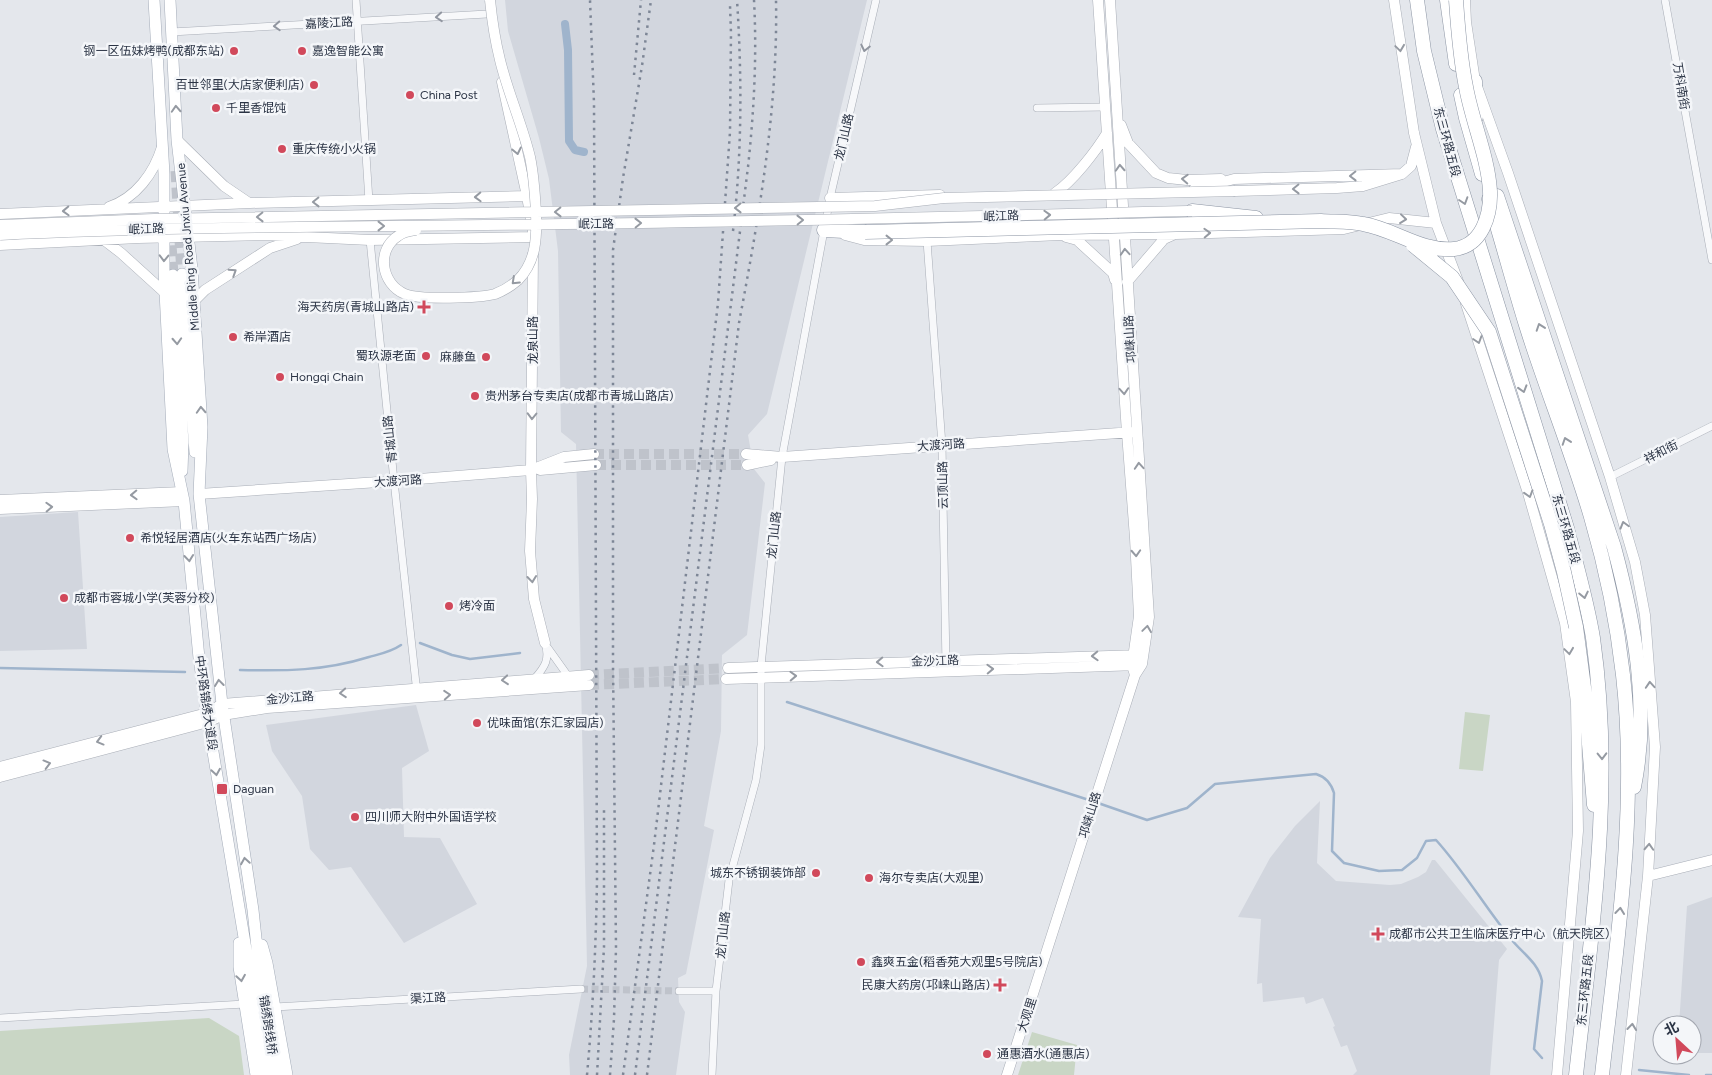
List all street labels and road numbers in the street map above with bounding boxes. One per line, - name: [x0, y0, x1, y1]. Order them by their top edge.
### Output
- street label: 嘉陵江路: [305, 15, 353, 31]
- street label: 万科南街: [1670, 61, 1692, 111]
- street label: 东三环路五段: [1431, 105, 1463, 179]
- street label: 龙门山路: [832, 112, 856, 162]
- street label: Middle Ring Road Jnxiu Avenue: [174, 162, 202, 331]
- street label: 岷江路: [983, 208, 1019, 224]
- street label: 岷江路: [578, 217, 614, 231]
- street label: 岷江路: [128, 221, 164, 237]
- street label: 邛崃山路: [1121, 315, 1139, 363]
- street label: 龙泉山路: [526, 316, 540, 364]
- street label: 青城山路: [381, 414, 399, 464]
- street label: 大渡河路: [917, 436, 965, 454]
- street label: 祥和街: [1642, 438, 1680, 466]
- street label: 云顶山路: [936, 461, 950, 509]
- street label: 大渡河路: [374, 472, 422, 490]
- street label: 东三环路五段: [1549, 492, 1583, 566]
- street label: 龙门山路: [765, 510, 783, 560]
- street label: 金沙江路: [911, 653, 959, 669]
- street label: 中环路锦绣大道段: [192, 654, 220, 752]
- street label: 金沙江路: [265, 689, 315, 707]
- street label: 邛崃山路: [1076, 790, 1104, 840]
- street label: 龙门山路: [714, 910, 732, 960]
- street label: 东三环路五段: [1574, 953, 1596, 1027]
- street label: 渠江路: [410, 990, 446, 1006]
- street label: 锦绣跨线桥: [256, 994, 280, 1056]
- street label: 大观里: [1015, 996, 1039, 1034]

